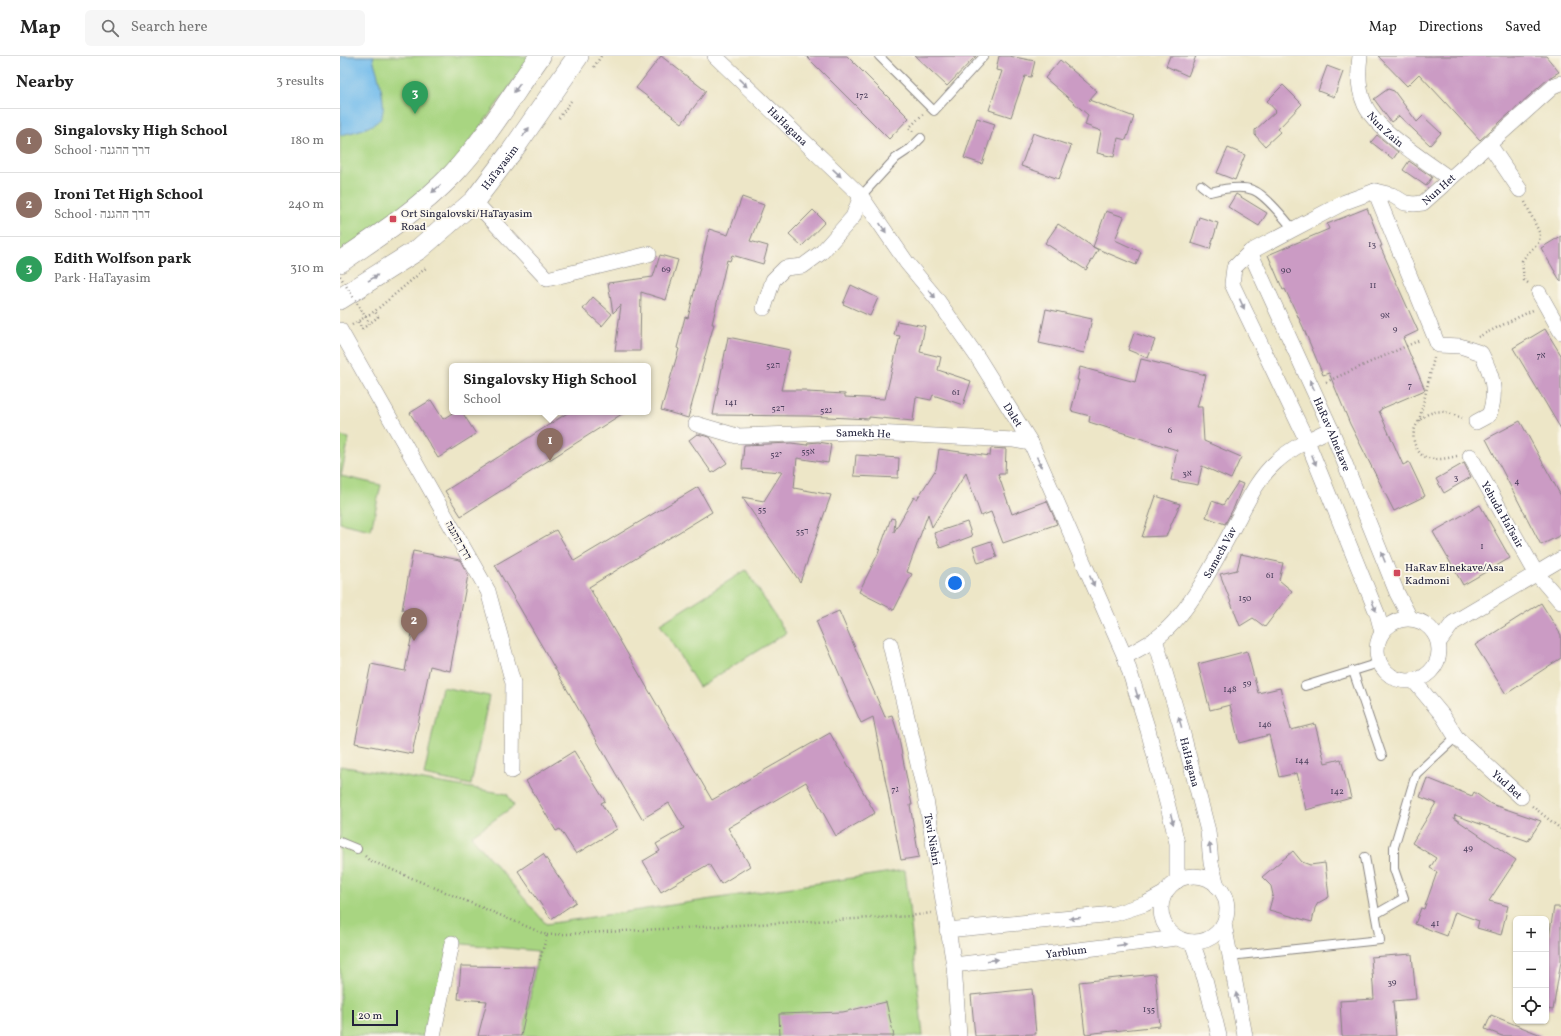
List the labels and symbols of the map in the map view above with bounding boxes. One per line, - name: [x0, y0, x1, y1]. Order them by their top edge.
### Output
- one-way arrow: [738, 78, 748, 88]
- pin: 3: [402, 81, 428, 114]
- one-way arrow: [513, 82, 521, 93]
- house number: 172: [856, 89, 868, 102]
- street label: HaHagana: [763, 104, 811, 150]
- street label: Nun Zain: [1363, 109, 1406, 152]
- one-way arrow: [522, 126, 530, 137]
- street label: HaTayasim: [479, 142, 523, 194]
- one-way arrow: [832, 168, 842, 178]
- street label: Nun Het: [1419, 171, 1460, 209]
- one-way arrow: [431, 184, 441, 194]
- place label: Ort Singalovski/HaTayasim Road: [401, 207, 533, 235]
- marker: Ort Singalovski/HaTayasim Road: [388, 214, 398, 224]
- one-way arrow: [879, 223, 887, 233]
- house number: 13: [1368, 238, 1376, 251]
- house number: 69: [661, 263, 671, 276]
- house number: 90: [1281, 264, 1292, 277]
- one-way arrow: [368, 274, 378, 282]
- house number: 11: [1370, 279, 1376, 292]
- one-way arrow: [928, 288, 937, 299]
- one-way arrow: [1239, 299, 1245, 310]
- house number: 9א: [1380, 309, 1390, 322]
- house number: 9: [1393, 323, 1398, 336]
- house number: 7א: [1536, 349, 1546, 362]
- house number: 52ה: [766, 359, 780, 372]
- house number: 7: [1408, 379, 1412, 392]
- one-way arrow: [1309, 380, 1315, 391]
- house number: 61: [952, 386, 960, 399]
- street label: HaRav Alnekave: [1309, 395, 1353, 474]
- house number: 141: [725, 396, 737, 409]
- street label: Dalet: [999, 400, 1025, 431]
- house number: 52ד: [771, 402, 785, 415]
- house number: 52ג: [820, 404, 832, 417]
- house number: 6: [1168, 424, 1173, 437]
- street label: Samekh He: [836, 426, 891, 443]
- pin: 1: [537, 428, 563, 461]
- house number: 55א: [801, 445, 815, 458]
- house number: 52י: [770, 448, 782, 461]
- one-way arrow: [1312, 455, 1318, 467]
- one-way arrow: [1037, 456, 1043, 468]
- house number: 3א: [1182, 467, 1192, 480]
- house number: 3: [1454, 471, 1459, 484]
- house number: 4: [1514, 475, 1520, 488]
- street label: Yehuda HaTsair: [1477, 479, 1527, 552]
- house number: 55: [758, 503, 766, 516]
- street label: דרך ההגנה: [441, 518, 475, 563]
- street label: Samech Vav: [1201, 524, 1241, 582]
- house number: 55ד: [796, 525, 808, 538]
- house number: 1: [1480, 540, 1484, 553]
- one-way arrow: [1379, 551, 1385, 563]
- place label: HaRav Elnekave/Asa Kadmoni: [1405, 561, 1504, 589]
- marker: HaRav Elnekave/Asa Kadmoni: [1392, 568, 1402, 578]
- house number: 61: [1266, 569, 1274, 582]
- your location: [945, 573, 965, 593]
- one-way arrow: [1089, 575, 1095, 586]
- house number: 150: [1238, 592, 1252, 605]
- one-way arrow: [1371, 601, 1377, 612]
- pin: 2: [401, 608, 427, 641]
- house number: 59: [1243, 677, 1252, 690]
- house number: 148: [1223, 683, 1237, 696]
- one-way arrow: [1134, 688, 1140, 700]
- one-way arrow: [1177, 715, 1183, 727]
- house number: 146: [1258, 718, 1272, 731]
- street label: HaHagana: [1175, 736, 1202, 789]
- house number: 144: [1295, 754, 1309, 767]
- street label: Yud Bet: [1488, 767, 1525, 804]
- house number: 7ג: [891, 783, 899, 796]
- house number: 142: [1330, 785, 1344, 798]
- street label: Tsvi Nishri: [919, 812, 943, 867]
- one-way arrow: [1169, 813, 1175, 825]
- one-way arrow: [1206, 842, 1213, 854]
- house number: 49: [1463, 842, 1473, 855]
- one-way arrow: [1069, 914, 1081, 921]
- house number: 41: [1431, 917, 1439, 930]
- one-way arrow: [1116, 941, 1128, 948]
- street label: Yarblum: [1045, 943, 1088, 963]
- one-way arrow: [987, 957, 999, 963]
- house number: 39: [1387, 976, 1397, 989]
- one-way arrow: [1234, 992, 1240, 1004]
- house number: 135: [1143, 1003, 1155, 1016]
- scale bar: [352, 1008, 398, 1027]

